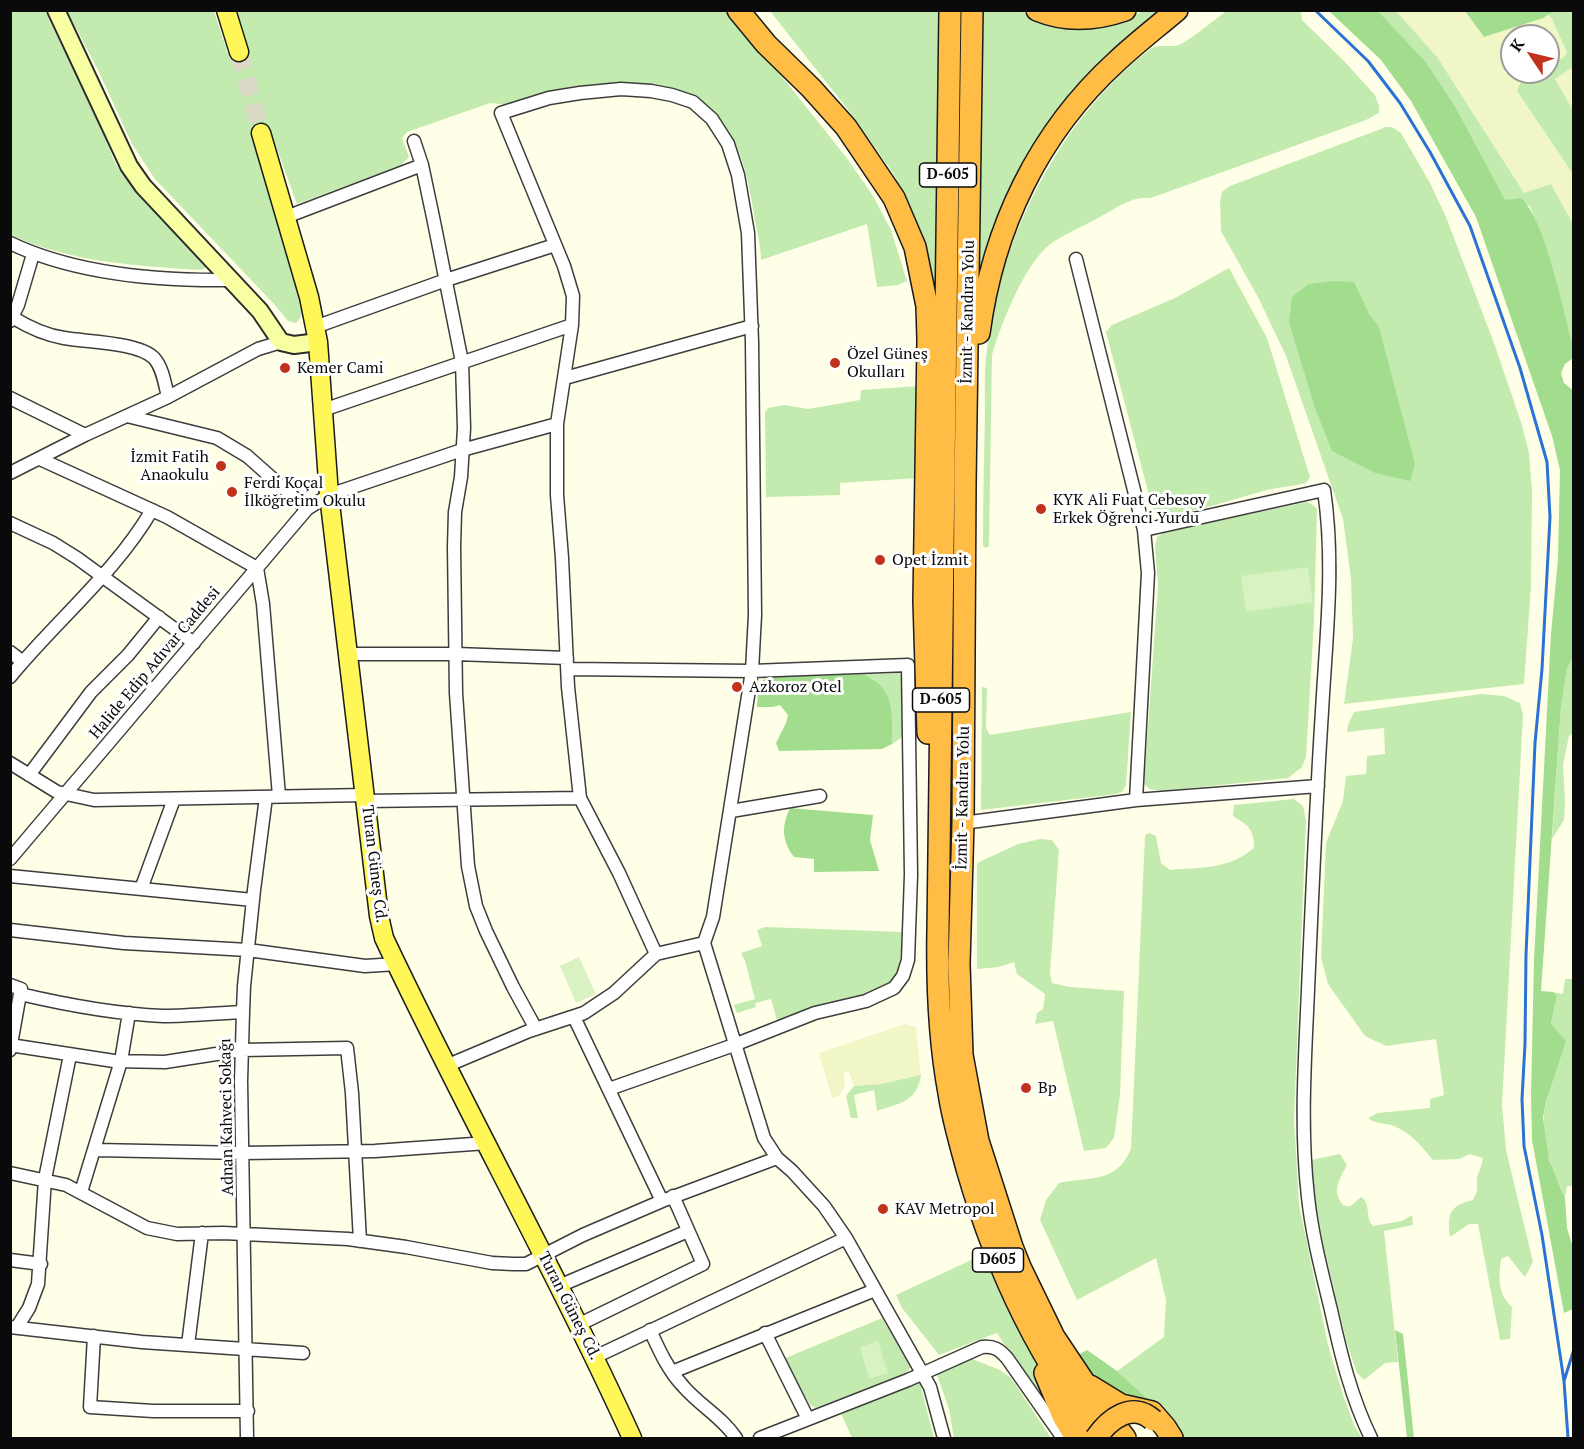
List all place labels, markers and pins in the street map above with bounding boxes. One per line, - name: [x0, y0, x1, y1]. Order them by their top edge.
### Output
- place label: Özel Güneş Okulları: [847, 344, 928, 382]
- marker: Özel Güneş Okulları: [828, 356, 842, 370]
- place label: Kemer Cami: [297, 358, 384, 378]
- marker: Kemer Cami: [278, 361, 292, 375]
- place label: İzmit Fatih Anaokulu: [130, 447, 209, 485]
- marker: İzmit Fatih Anaokulu: [214, 459, 228, 473]
- place label: Ferdi Koçal İlköğretim Okulu: [244, 473, 366, 511]
- marker: Ferdi Koçal İlköğretim Okulu: [225, 485, 239, 499]
- place label: KYK Ali Fuat Cebesoy Erkek Öğrenci Yurdu: [1053, 490, 1206, 528]
- marker: KYK Ali Fuat Cebesoy Erkek Öğrenci Yurdu: [1034, 502, 1048, 516]
- place label: Opet İzmit: [892, 550, 969, 570]
- marker: Opet İzmit: [873, 553, 887, 567]
- place label: Azkoroz Otel: [749, 677, 842, 697]
- marker: Azkoroz Otel: [730, 680, 744, 694]
- place label: Bp: [1038, 1078, 1057, 1098]
- marker: Bp: [1019, 1081, 1033, 1095]
- place label: KAV Metropol: [895, 1199, 995, 1219]
- marker: KAV Metropol: [876, 1202, 890, 1216]

